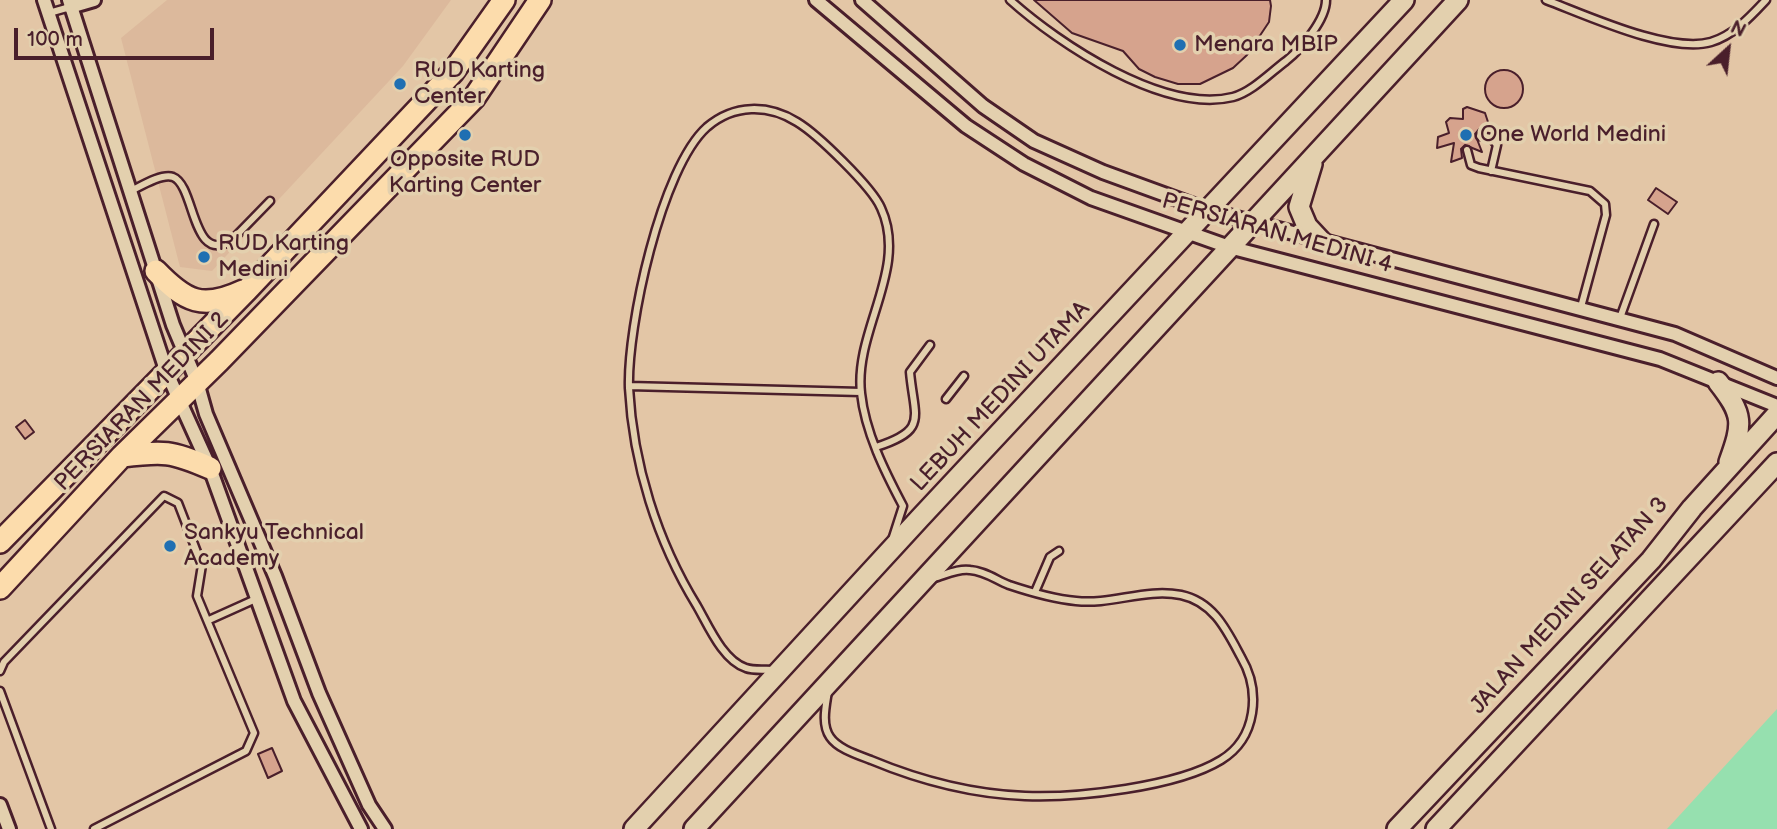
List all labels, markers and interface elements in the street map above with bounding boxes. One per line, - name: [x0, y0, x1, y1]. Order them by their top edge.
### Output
- scale bar: [18, 14, 217, 58]
- north arrow: [1693, 14, 1763, 84]
- text: N: [1726, 16, 1749, 43]
- text: 100 m: [27, 27, 83, 52]
- place label: Menara MBIP: [1194, 31, 1338, 59]
- marker: Menara MBIP: [1172, 37, 1188, 53]
- place label: RUD Karting Center: [414, 57, 545, 111]
- marker: RUD Karting Center: [392, 76, 408, 92]
- place label: One World Medini: [1480, 121, 1666, 149]
- marker: Opposite RUD Karting Center: [457, 127, 473, 143]
- marker: One World Medini: [1458, 127, 1474, 143]
- place label: Opposite RUD Karting Center: [389, 146, 541, 200]
- street label: PERSIARAN MEDINI 4: [1159, 188, 1395, 280]
- place label: RUD Karting Medini: [218, 230, 349, 284]
- marker: RUD Karting Medini: [196, 249, 212, 265]
- street label: LEBUH MEDINI UTAMA: [906, 296, 1096, 498]
- street label: PERSIARAN MEDINI 2: [49, 307, 235, 497]
- street label: JALAN MEDINI SELATAN 3: [1465, 492, 1675, 720]
- place label: Sankyu Technical Academy: [184, 519, 364, 573]
- marker: Sankyu Technical Academy: [162, 538, 178, 554]

